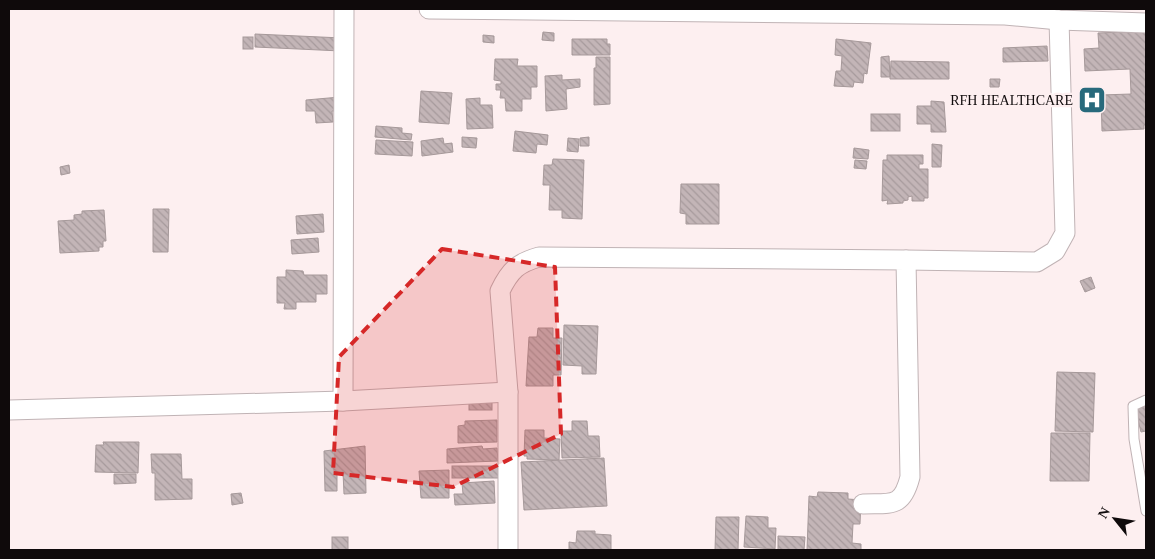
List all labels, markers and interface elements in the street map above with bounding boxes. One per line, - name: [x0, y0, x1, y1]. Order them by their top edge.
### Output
- hospital icon: RFH HEALTHCARE: [1077, 85, 1107, 115]
- place label: RFH HEALTHCARE: [950, 93, 1073, 108]
- north arrow: [1090, 494, 1140, 544]
- text: N: [1095, 505, 1113, 521]

